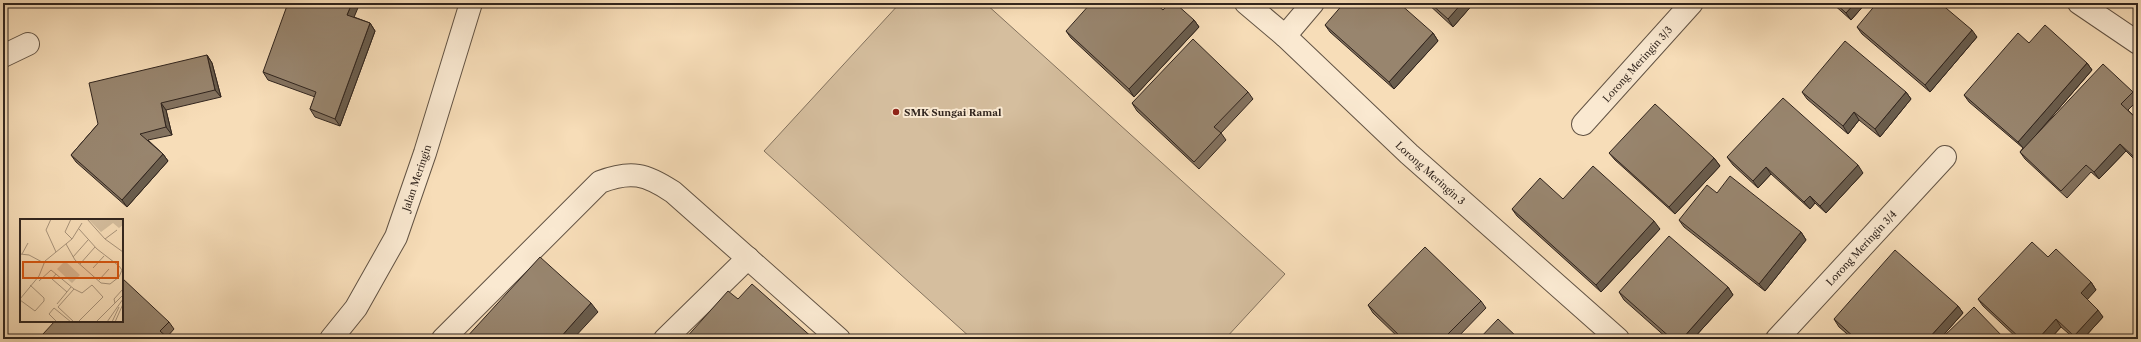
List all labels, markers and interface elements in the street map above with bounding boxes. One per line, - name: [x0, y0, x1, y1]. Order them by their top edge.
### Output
- street label: Lorong Meringin 3/3: [1600, 23, 1675, 105]
- place label: SMK Sungai Ramal: [904, 106, 1002, 119]
- marker: SMK Sungai Ramal: [891, 107, 901, 117]
- street label: Lorong Meringin 3: [1393, 138, 1468, 207]
- street label: Jalan Meringin: [398, 142, 434, 215]
- street label: Lorong Meringin 3/4: [1823, 207, 1899, 288]
- inset map: [20, 219, 123, 322]

